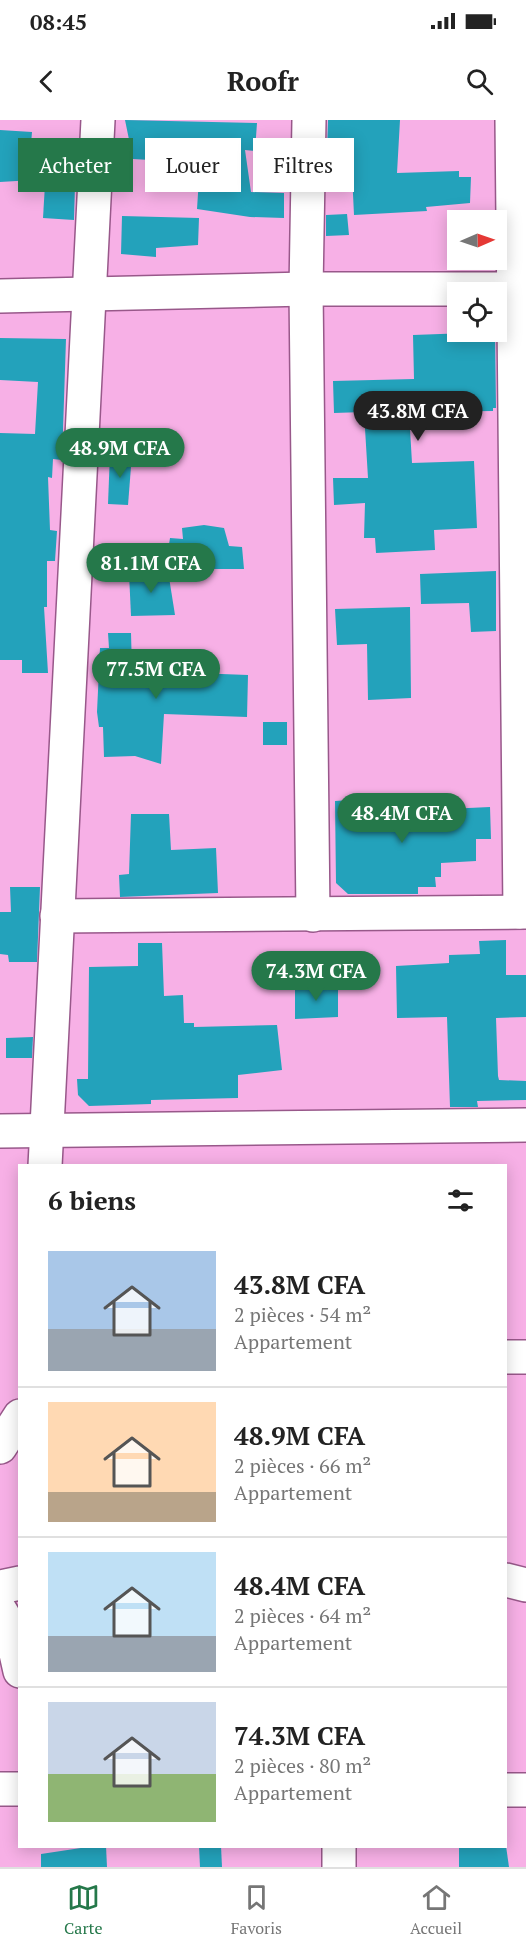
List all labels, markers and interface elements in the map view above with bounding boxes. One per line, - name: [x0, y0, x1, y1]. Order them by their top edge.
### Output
- text: 08:45: [30, 7, 87, 36]
- text: Roofr: [227, 63, 299, 99]
- icon: back: [30, 65, 63, 98]
- icon: search: [463, 65, 496, 98]
- chip: Acheter: [18, 138, 133, 192]
- chip: Louer: [145, 138, 241, 192]
- chip: Filtres: [253, 138, 354, 192]
- north arrow: [447, 210, 507, 270]
- map controls: [447, 210, 507, 342]
- button: locate: [447, 282, 507, 342]
- pin: 43.8M CFA: [349, 391, 487, 442]
- text: 43.8M CFA: [367, 397, 469, 424]
- pin: 48.9M CFA: [51, 428, 189, 479]
- text: 48.9M CFA: [69, 434, 171, 461]
- pin: 81.1M CFA: [82, 543, 220, 594]
- text: 81.1M CFA: [100, 549, 202, 576]
- pin: 77.5M CFA: [87, 649, 225, 700]
- text: 77.5M CFA: [106, 655, 206, 682]
- pin: 48.4M CFA: [333, 793, 471, 844]
- text: 48.4M CFA: [351, 799, 453, 826]
- pin: 74.3M CFA: [247, 951, 385, 1002]
- text: 74.3M CFA: [265, 957, 367, 984]
- text: 6 biens: [48, 1183, 136, 1217]
- icon: filters: [444, 1184, 477, 1217]
- text: 43.8M CFA: [234, 1267, 365, 1301]
- icon: home: [96, 1275, 168, 1347]
- text: 2 pièces · 54 m²: [234, 1301, 371, 1328]
- text: Appartement: [234, 1328, 352, 1355]
- text: 48.9M CFA: [234, 1418, 365, 1452]
- icon: home: [96, 1426, 168, 1498]
- text: 2 pièces · 66 m²: [234, 1452, 371, 1479]
- text: Appartement: [234, 1479, 352, 1506]
- text: 48.4M CFA: [234, 1568, 365, 1602]
- icon: home: [96, 1576, 168, 1648]
- text: 2 pièces · 64 m²: [234, 1602, 371, 1629]
- text: Appartement: [234, 1629, 352, 1656]
- text: 74.3M CFA: [234, 1718, 365, 1752]
- icon: home: [96, 1726, 168, 1798]
- text: 2 pièces · 80 m²: [234, 1752, 371, 1779]
- text: Appartement: [234, 1779, 352, 1806]
- tab: Carte: [64, 1881, 103, 1939]
- tab: Favoris: [231, 1881, 282, 1939]
- tab: Accueil: [410, 1881, 462, 1939]

